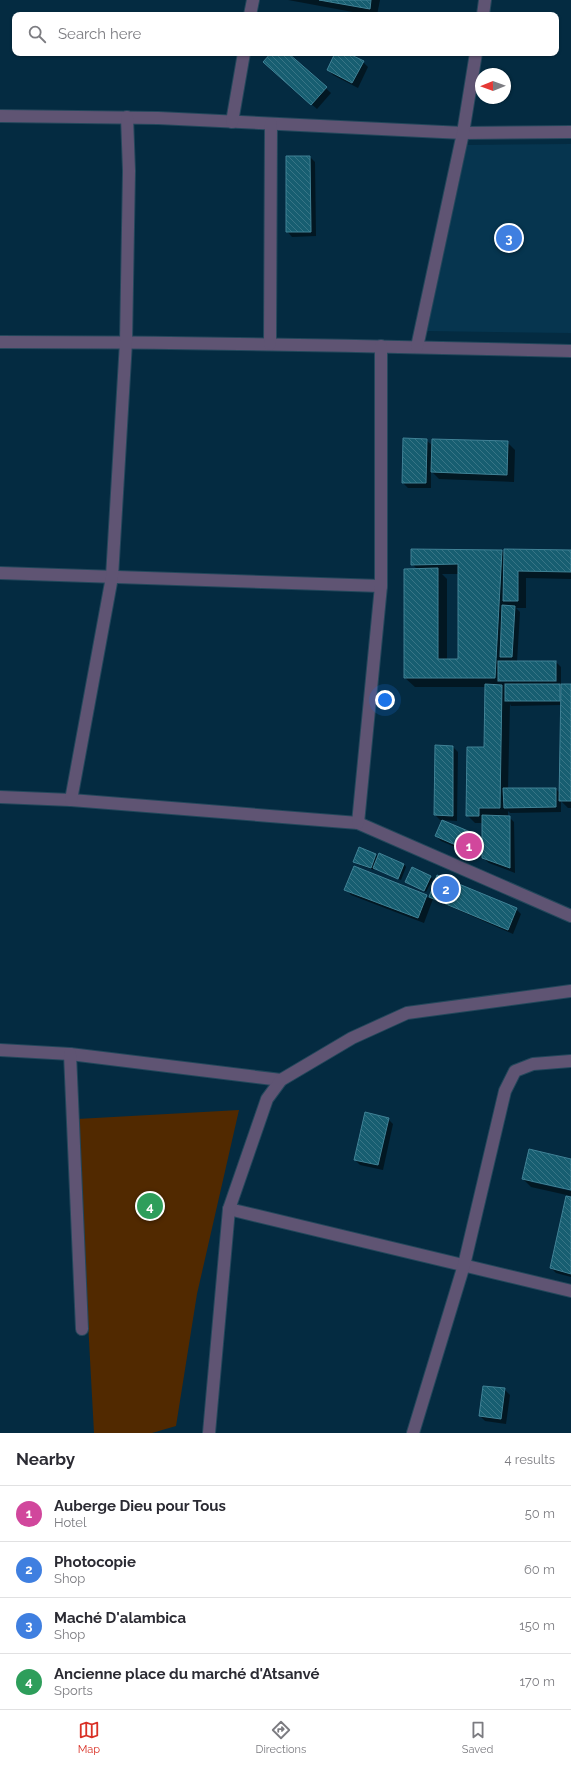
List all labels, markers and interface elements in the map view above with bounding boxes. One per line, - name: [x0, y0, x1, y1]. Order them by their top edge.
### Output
- search box: [12, 12, 559, 56]
- icon: search: [26, 23, 48, 45]
- text: Search here: [58, 25, 141, 43]
- north arrow: [475, 68, 511, 104]
- pin: 3: [496, 223, 522, 253]
- your location: [375, 690, 395, 710]
- pin: 1: [456, 831, 482, 861]
- pin: 2: [433, 874, 459, 904]
- pin: 4: [137, 1191, 163, 1221]
- text: Nearby: [16, 1449, 75, 1469]
- text: 4 results: [504, 1452, 555, 1467]
- text: Auberge Dieu pour Tous: [54, 1497, 226, 1515]
- text: 1: [26, 1506, 32, 1521]
- text: 50 m: [525, 1506, 555, 1521]
- text: Hotel: [54, 1515, 87, 1530]
- text: Photocopie: [54, 1553, 136, 1571]
- text: 2: [25, 1562, 33, 1577]
- text: 60 m: [524, 1562, 555, 1577]
- text: Shop: [54, 1571, 85, 1586]
- text: Maché D'alambica: [54, 1609, 186, 1627]
- text: 3: [25, 1618, 33, 1633]
- text: 150 m: [519, 1618, 555, 1633]
- text: Shop: [54, 1627, 85, 1642]
- text: Ancienne place du marché d'Atsanvé: [54, 1665, 320, 1683]
- text: 4: [25, 1674, 33, 1689]
- text: 170 m: [519, 1674, 555, 1689]
- text: Sports: [54, 1683, 93, 1698]
- tab: Map: [78, 1719, 100, 1756]
- tab: Directions: [256, 1719, 306, 1756]
- tab: Saved: [462, 1719, 493, 1756]

